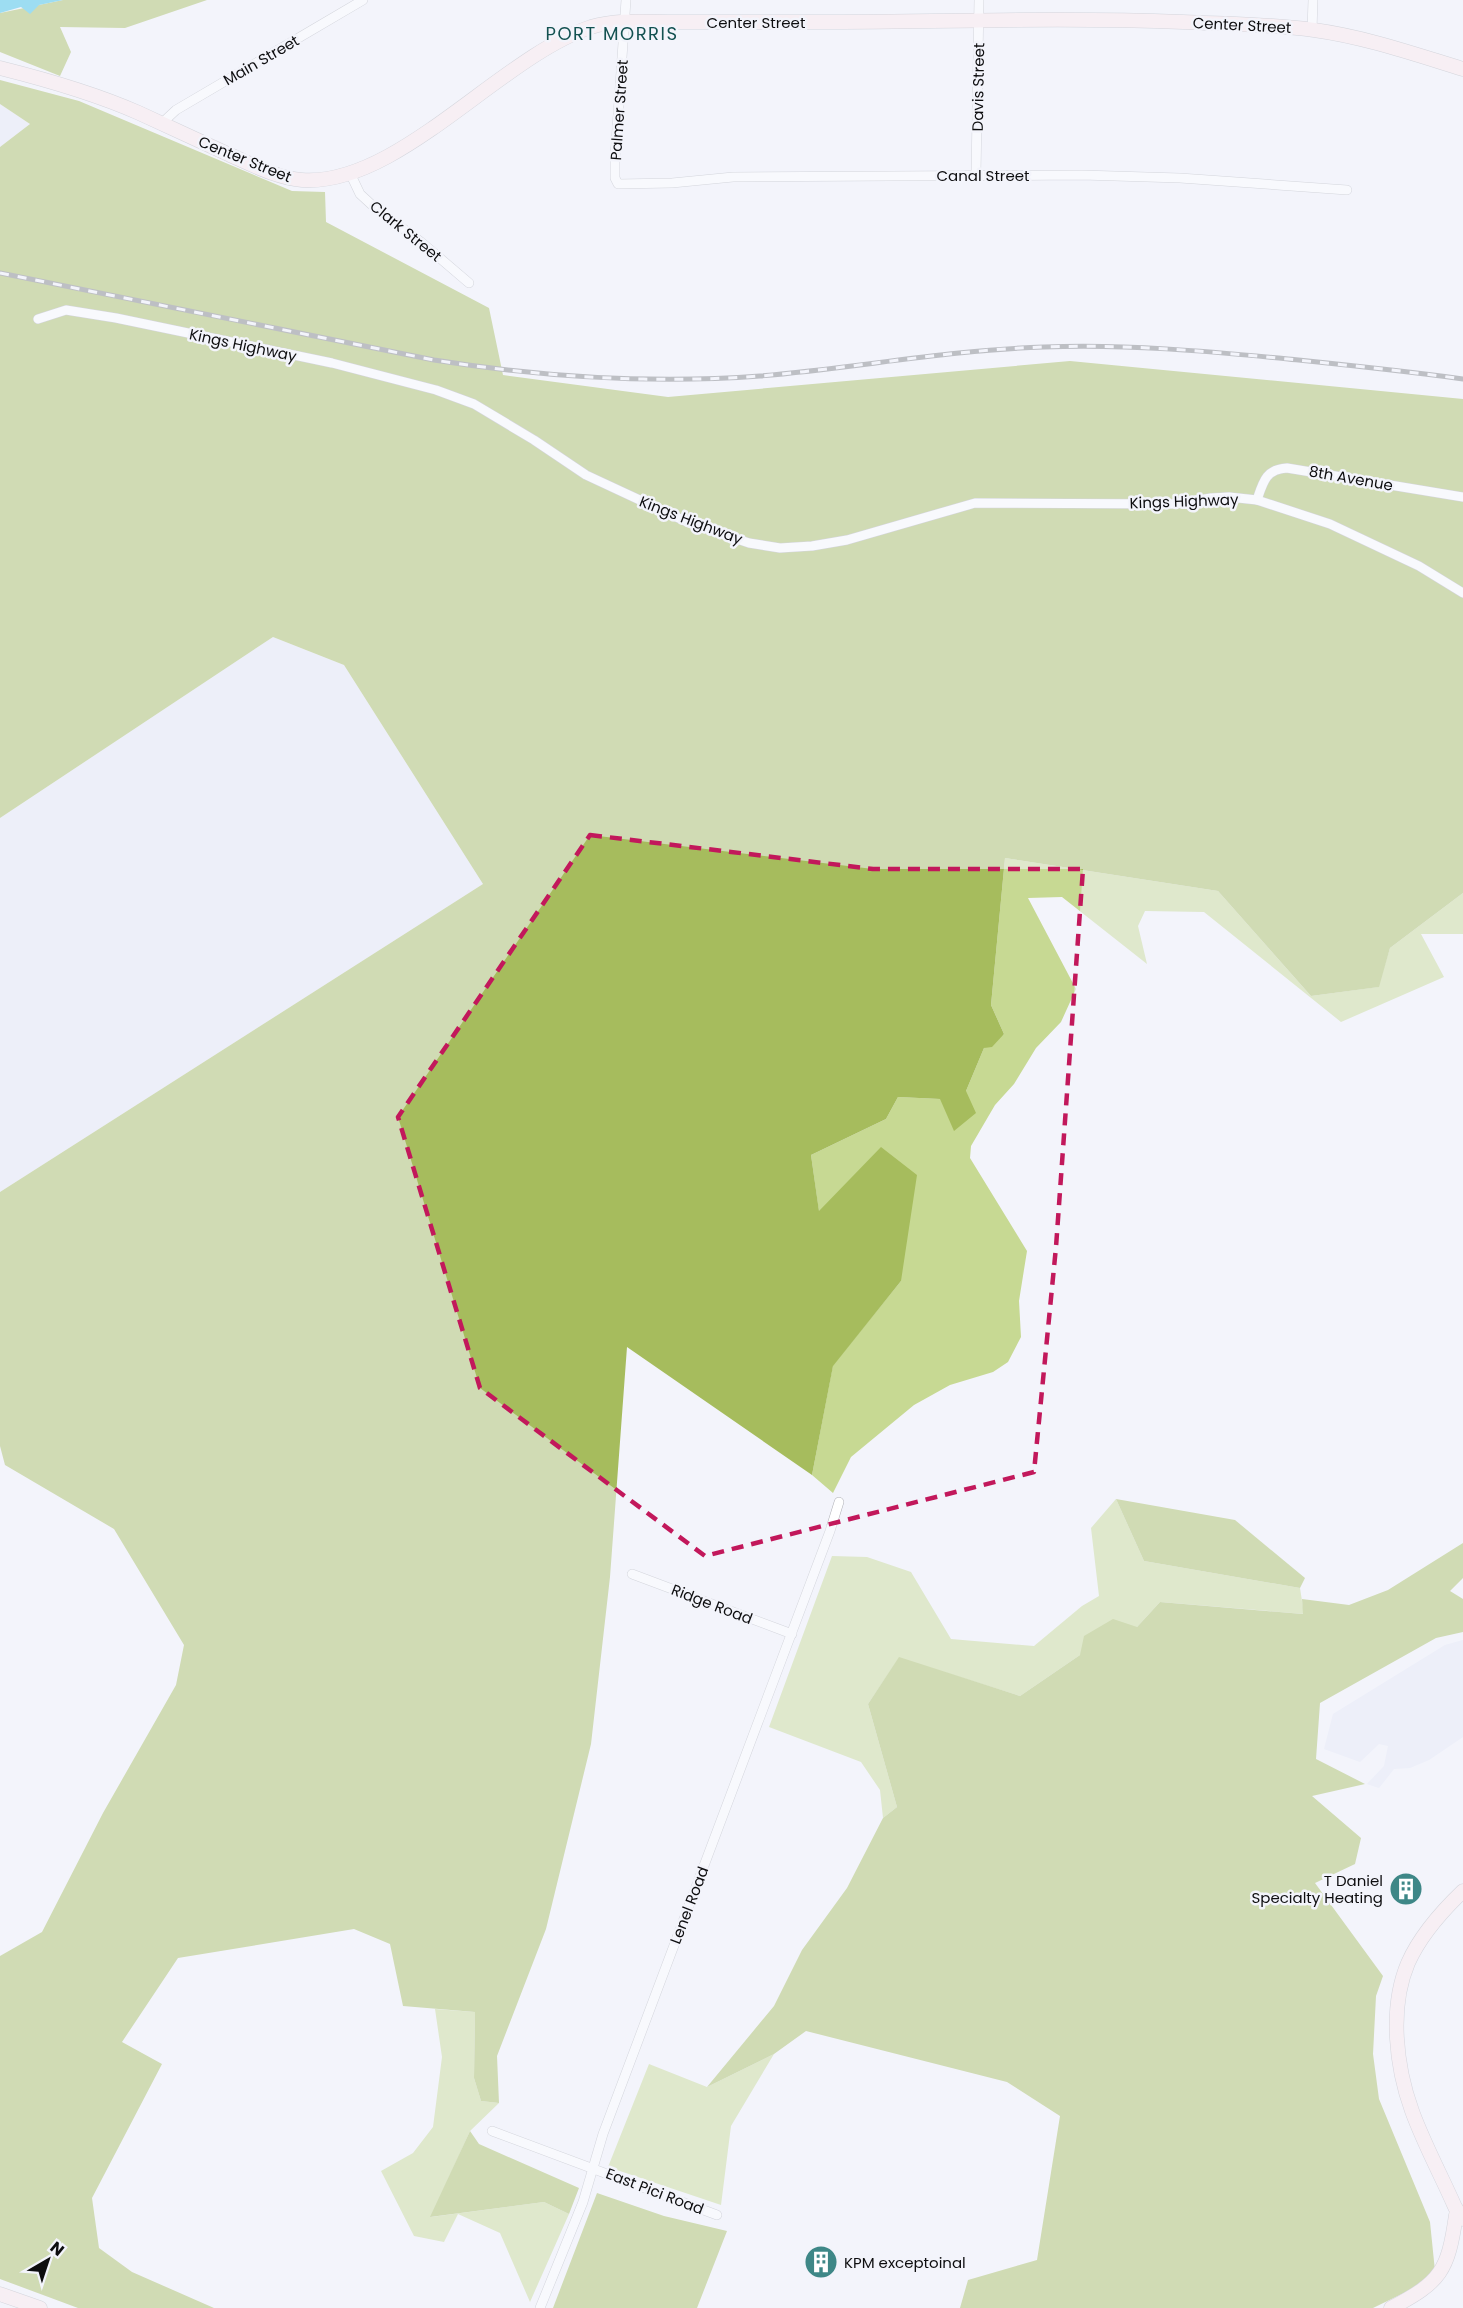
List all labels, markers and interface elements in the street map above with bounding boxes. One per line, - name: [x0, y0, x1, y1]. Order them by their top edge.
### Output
- street label: Center Street: [707, 12, 805, 33]
- street label: Center Street: [1192, 12, 1292, 38]
- district label: PORT MORRIS: [545, 21, 679, 46]
- street label: Main Street: [219, 30, 303, 90]
- street label: Davis Street: [967, 43, 989, 131]
- street label: Palmer Street: [605, 59, 633, 161]
- street label: Center Street: [195, 131, 295, 187]
- street label: Canal Street: [936, 165, 1030, 186]
- street label: Clark Street: [366, 196, 446, 266]
- street label: Kings Highway: [188, 323, 299, 367]
- street label: 8th Avenue: [1307, 460, 1395, 496]
- street label: Kings Highway: [1129, 489, 1239, 513]
- street label: Kings Highway: [636, 491, 746, 550]
- street label: Ridge Road: [668, 1579, 756, 1629]
- street label: Lenel Road: [665, 1863, 713, 1947]
- place label: T Daniel Specialty Heating: [1252, 1870, 1383, 1908]
- building icon: T Daniel Specialty Heating: [1388, 1871, 1424, 1907]
- street label: East Pici Road: [603, 2163, 707, 2219]
- north arrow: [18, 2230, 78, 2290]
- text: N: [45, 2236, 69, 2261]
- building icon: KPM exceptoinal: [803, 2244, 839, 2280]
- place label: KPM exceptoinal: [844, 2252, 966, 2273]

